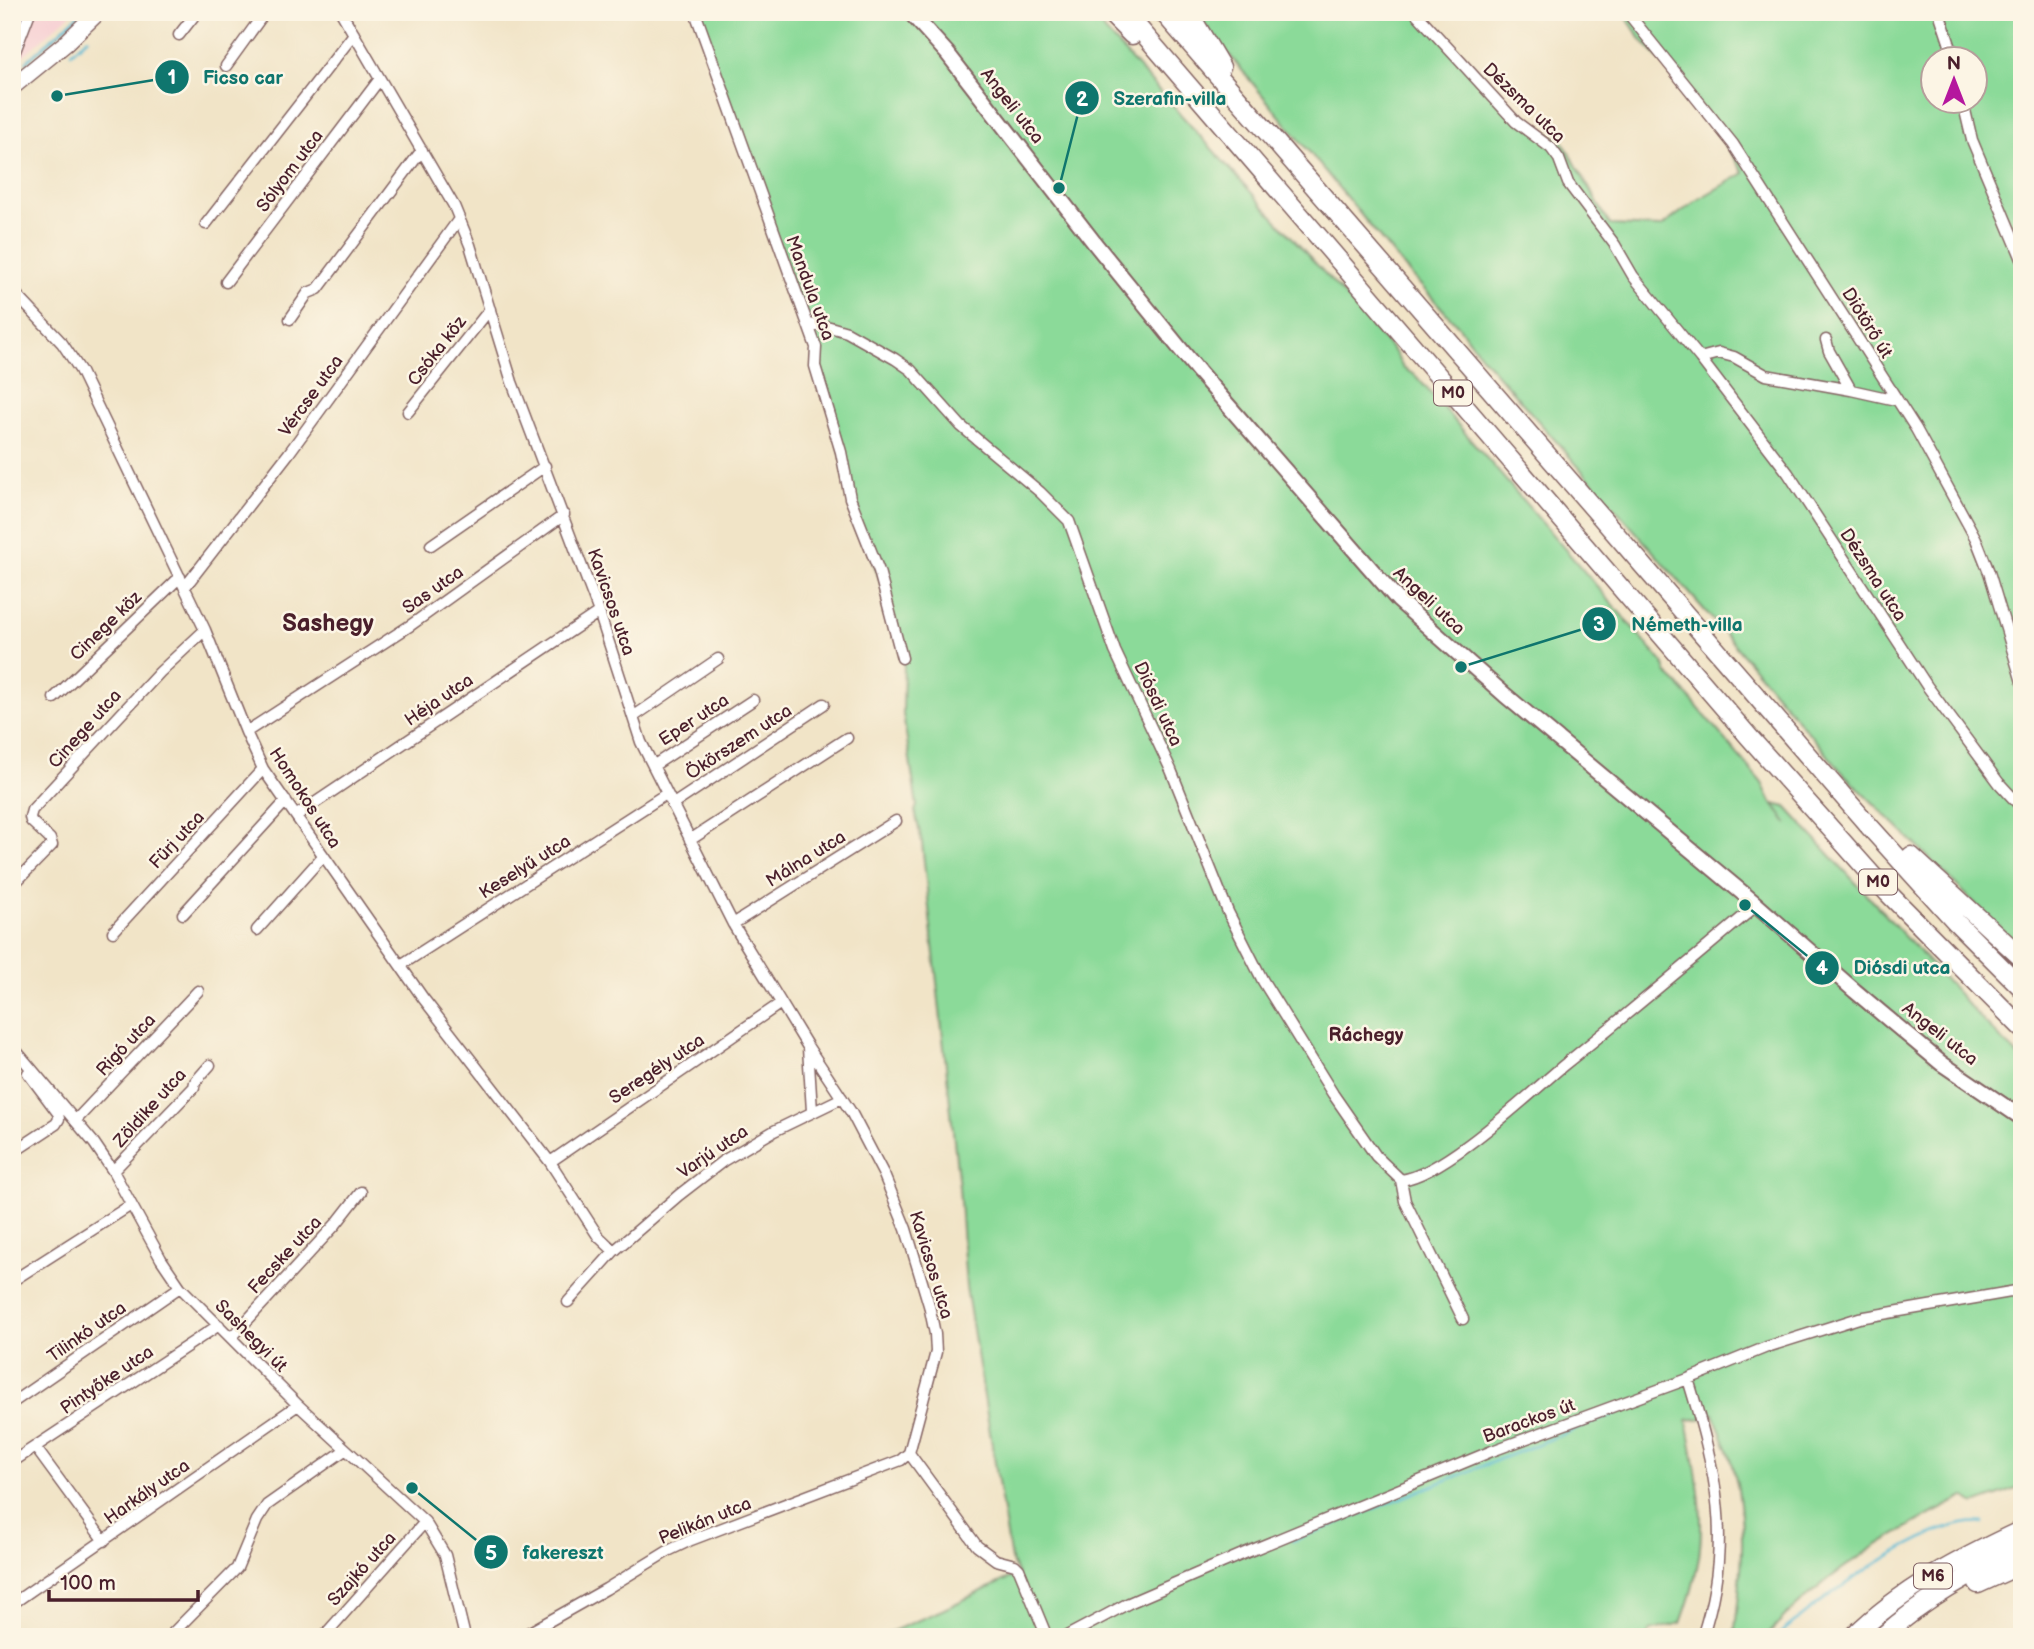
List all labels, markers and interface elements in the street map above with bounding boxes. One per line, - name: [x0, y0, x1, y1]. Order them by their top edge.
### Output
- north arrow: [1918, 46, 1988, 116]
- text: N: [1947, 53, 1961, 76]
- callout: Ficso car: [154, 57, 297, 97]
- street label: Dézsma utca: [1479, 59, 1569, 147]
- street label: Angeli utca: [976, 64, 1048, 148]
- text: 1: [168, 65, 176, 90]
- text: Ficso car: [203, 67, 283, 90]
- callout: Szerafin-villa: [1065, 78, 1241, 118]
- text: 2: [1076, 87, 1089, 112]
- text: Szerafin-villa: [1114, 88, 1226, 111]
- street label: Sólyom utca: [252, 126, 328, 216]
- street label: Mandula utca: [781, 233, 839, 343]
- street label: Diótörő út: [1837, 284, 1897, 362]
- street label: Csóka köz: [403, 312, 471, 390]
- street label: Vércse utca: [274, 351, 348, 441]
- road number: M0: [1434, 380, 1472, 406]
- street label: Dézsma utca: [1835, 525, 1911, 625]
- street label: Kavicsos utca: [583, 546, 639, 658]
- street label: Sas utca: [398, 561, 468, 619]
- street label: Angeli utca: [1389, 563, 1469, 639]
- street label: Cinege köz: [66, 587, 146, 665]
- callout: Németh-villa: [1582, 604, 1756, 644]
- district label: Sashegy: [282, 609, 374, 638]
- text: 3: [1593, 612, 1605, 637]
- text: Németh-villa: [1631, 614, 1743, 637]
- street label: Diósdi utca: [1129, 658, 1187, 750]
- street label: Héja utca: [401, 669, 477, 731]
- street label: Cinege utca: [44, 685, 126, 773]
- street label: Eper utca: [655, 690, 733, 750]
- street label: Ökörszem utca: [682, 699, 796, 784]
- street label: Homokos utca: [265, 744, 345, 852]
- street label: Fürj utca: [145, 807, 209, 873]
- street label: Málna utca: [762, 826, 850, 892]
- street label: Keselyű utca: [475, 831, 575, 903]
- road number: M0: [1859, 870, 1897, 894]
- callout: Diósdi utca: [1805, 948, 1965, 988]
- text: 4: [1816, 956, 1829, 981]
- text: Diósdi utca: [1854, 957, 1950, 980]
- street label: Angeli utca: [1898, 998, 1982, 1070]
- street label: Rigó utca: [92, 1010, 160, 1080]
- district label: Ráchegy: [1328, 1024, 1404, 1047]
- street label: Seregély utca: [605, 1029, 709, 1109]
- street label: Zöldike utca: [109, 1064, 191, 1152]
- street label: Varjú utca: [674, 1121, 752, 1183]
- street label: Kavicsos utca: [905, 1209, 957, 1321]
- street label: Fecske utca: [244, 1212, 326, 1298]
- street label: Sashegyi út: [210, 1295, 292, 1377]
- street label: Tilinkó utca: [44, 1297, 130, 1367]
- street label: Pintyőke utca: [56, 1341, 158, 1419]
- street label: Barackos út: [1480, 1394, 1578, 1447]
- street label: Harkály utca: [100, 1455, 194, 1529]
- street label: Pelikán utca: [656, 1493, 754, 1549]
- street label: Szajkó utca: [323, 1528, 401, 1610]
- callout: fakereszt: [473, 1532, 617, 1572]
- text: 5: [485, 1541, 497, 1566]
- text: fakereszt: [523, 1542, 604, 1565]
- scale bar: [49, 1558, 198, 1602]
- road number: M6: [1914, 1564, 1952, 1588]
- text: 100 m: [60, 1571, 116, 1596]

